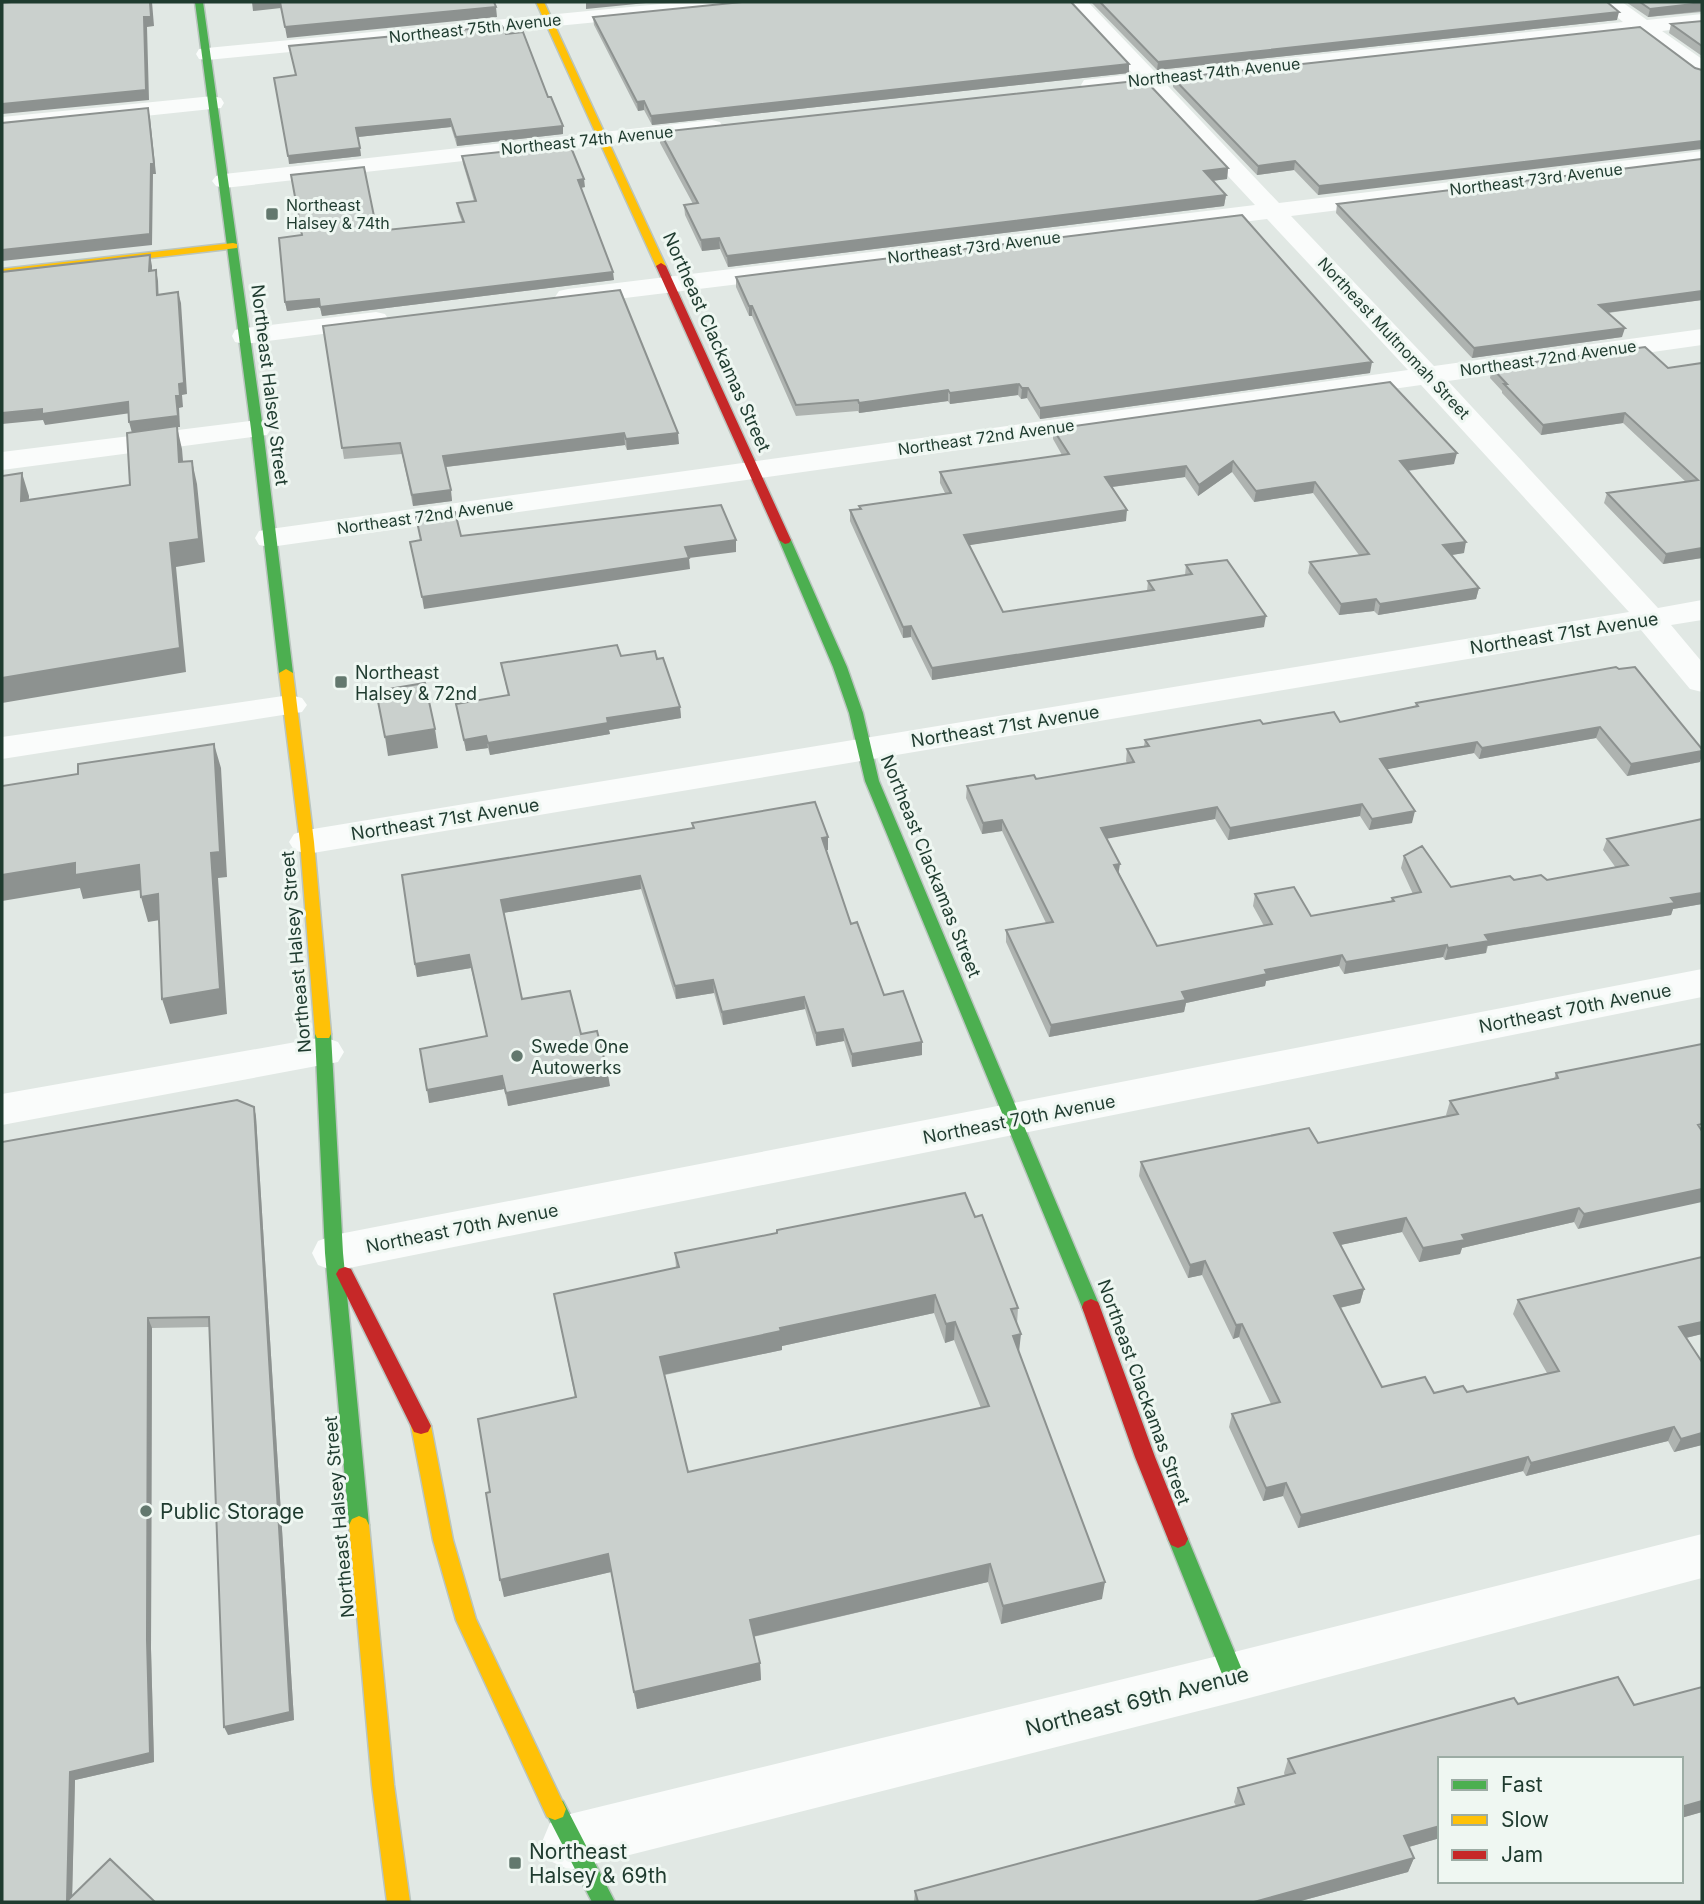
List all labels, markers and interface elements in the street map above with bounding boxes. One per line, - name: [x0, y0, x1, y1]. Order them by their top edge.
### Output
- street label: Northeast 75th Avenue: [388, 9, 562, 47]
- street label: Northeast 74th Avenue: [1127, 53, 1301, 91]
- street label: Northeast 74th Avenue: [500, 121, 674, 159]
- street label: Northeast 73rd Avenue: [1448, 158, 1624, 200]
- place label: Northeast Halsey & 74th: [286, 195, 390, 233]
- marker: Northeast Halsey & 74th: [264, 206, 280, 222]
- street label: Northeast 73rd Avenue: [886, 226, 1062, 268]
- street label: Northeast Clackamas Street: [659, 229, 775, 455]
- street label: Northeast Multnomah Street: [1314, 253, 1474, 423]
- street label: Northeast Halsey Street: [247, 283, 293, 487]
- street label: Northeast 72nd Avenue: [1458, 336, 1638, 380]
- street label: Northeast 72nd Avenue: [896, 415, 1076, 459]
- street label: Northeast 72nd Avenue: [335, 494, 515, 538]
- street label: Northeast 71st Avenue: [1468, 608, 1660, 658]
- place label: Northeast Halsey & 72nd: [355, 662, 477, 704]
- marker: Northeast Halsey & 72nd: [333, 674, 349, 690]
- street label: Northeast 71st Avenue: [909, 701, 1101, 751]
- street label: Northeast Clackamas Street: [877, 752, 985, 981]
- street label: Northeast 71st Avenue: [349, 794, 541, 844]
- street label: Northeast Halsey Street: [277, 850, 315, 1054]
- street label: Northeast 70th Avenue: [1477, 979, 1673, 1037]
- place label: Swede One Autowerks: [531, 1036, 629, 1078]
- marker: Swede One Autowerks: [509, 1048, 525, 1064]
- street label: Northeast 70th Avenue: [921, 1090, 1117, 1148]
- street label: Northeast 70th Avenue: [364, 1199, 560, 1257]
- street label: Northeast Clackamas Street: [1093, 1276, 1195, 1508]
- street label: Northeast Halsey Street: [320, 1415, 358, 1619]
- place label: Public Storage: [160, 1499, 304, 1524]
- marker: Public Storage: [138, 1503, 154, 1519]
- street label: Northeast 69th Avenue: [1023, 1661, 1251, 1741]
- legend: [1438, 1757, 1683, 1883]
- text: Fast: [1501, 1772, 1543, 1797]
- text: Slow: [1501, 1807, 1549, 1832]
- place label: Northeast Halsey & 69th: [529, 1839, 667, 1888]
- text: Jam: [1501, 1842, 1543, 1867]
- marker: Northeast Halsey & 69th: [507, 1855, 523, 1871]

